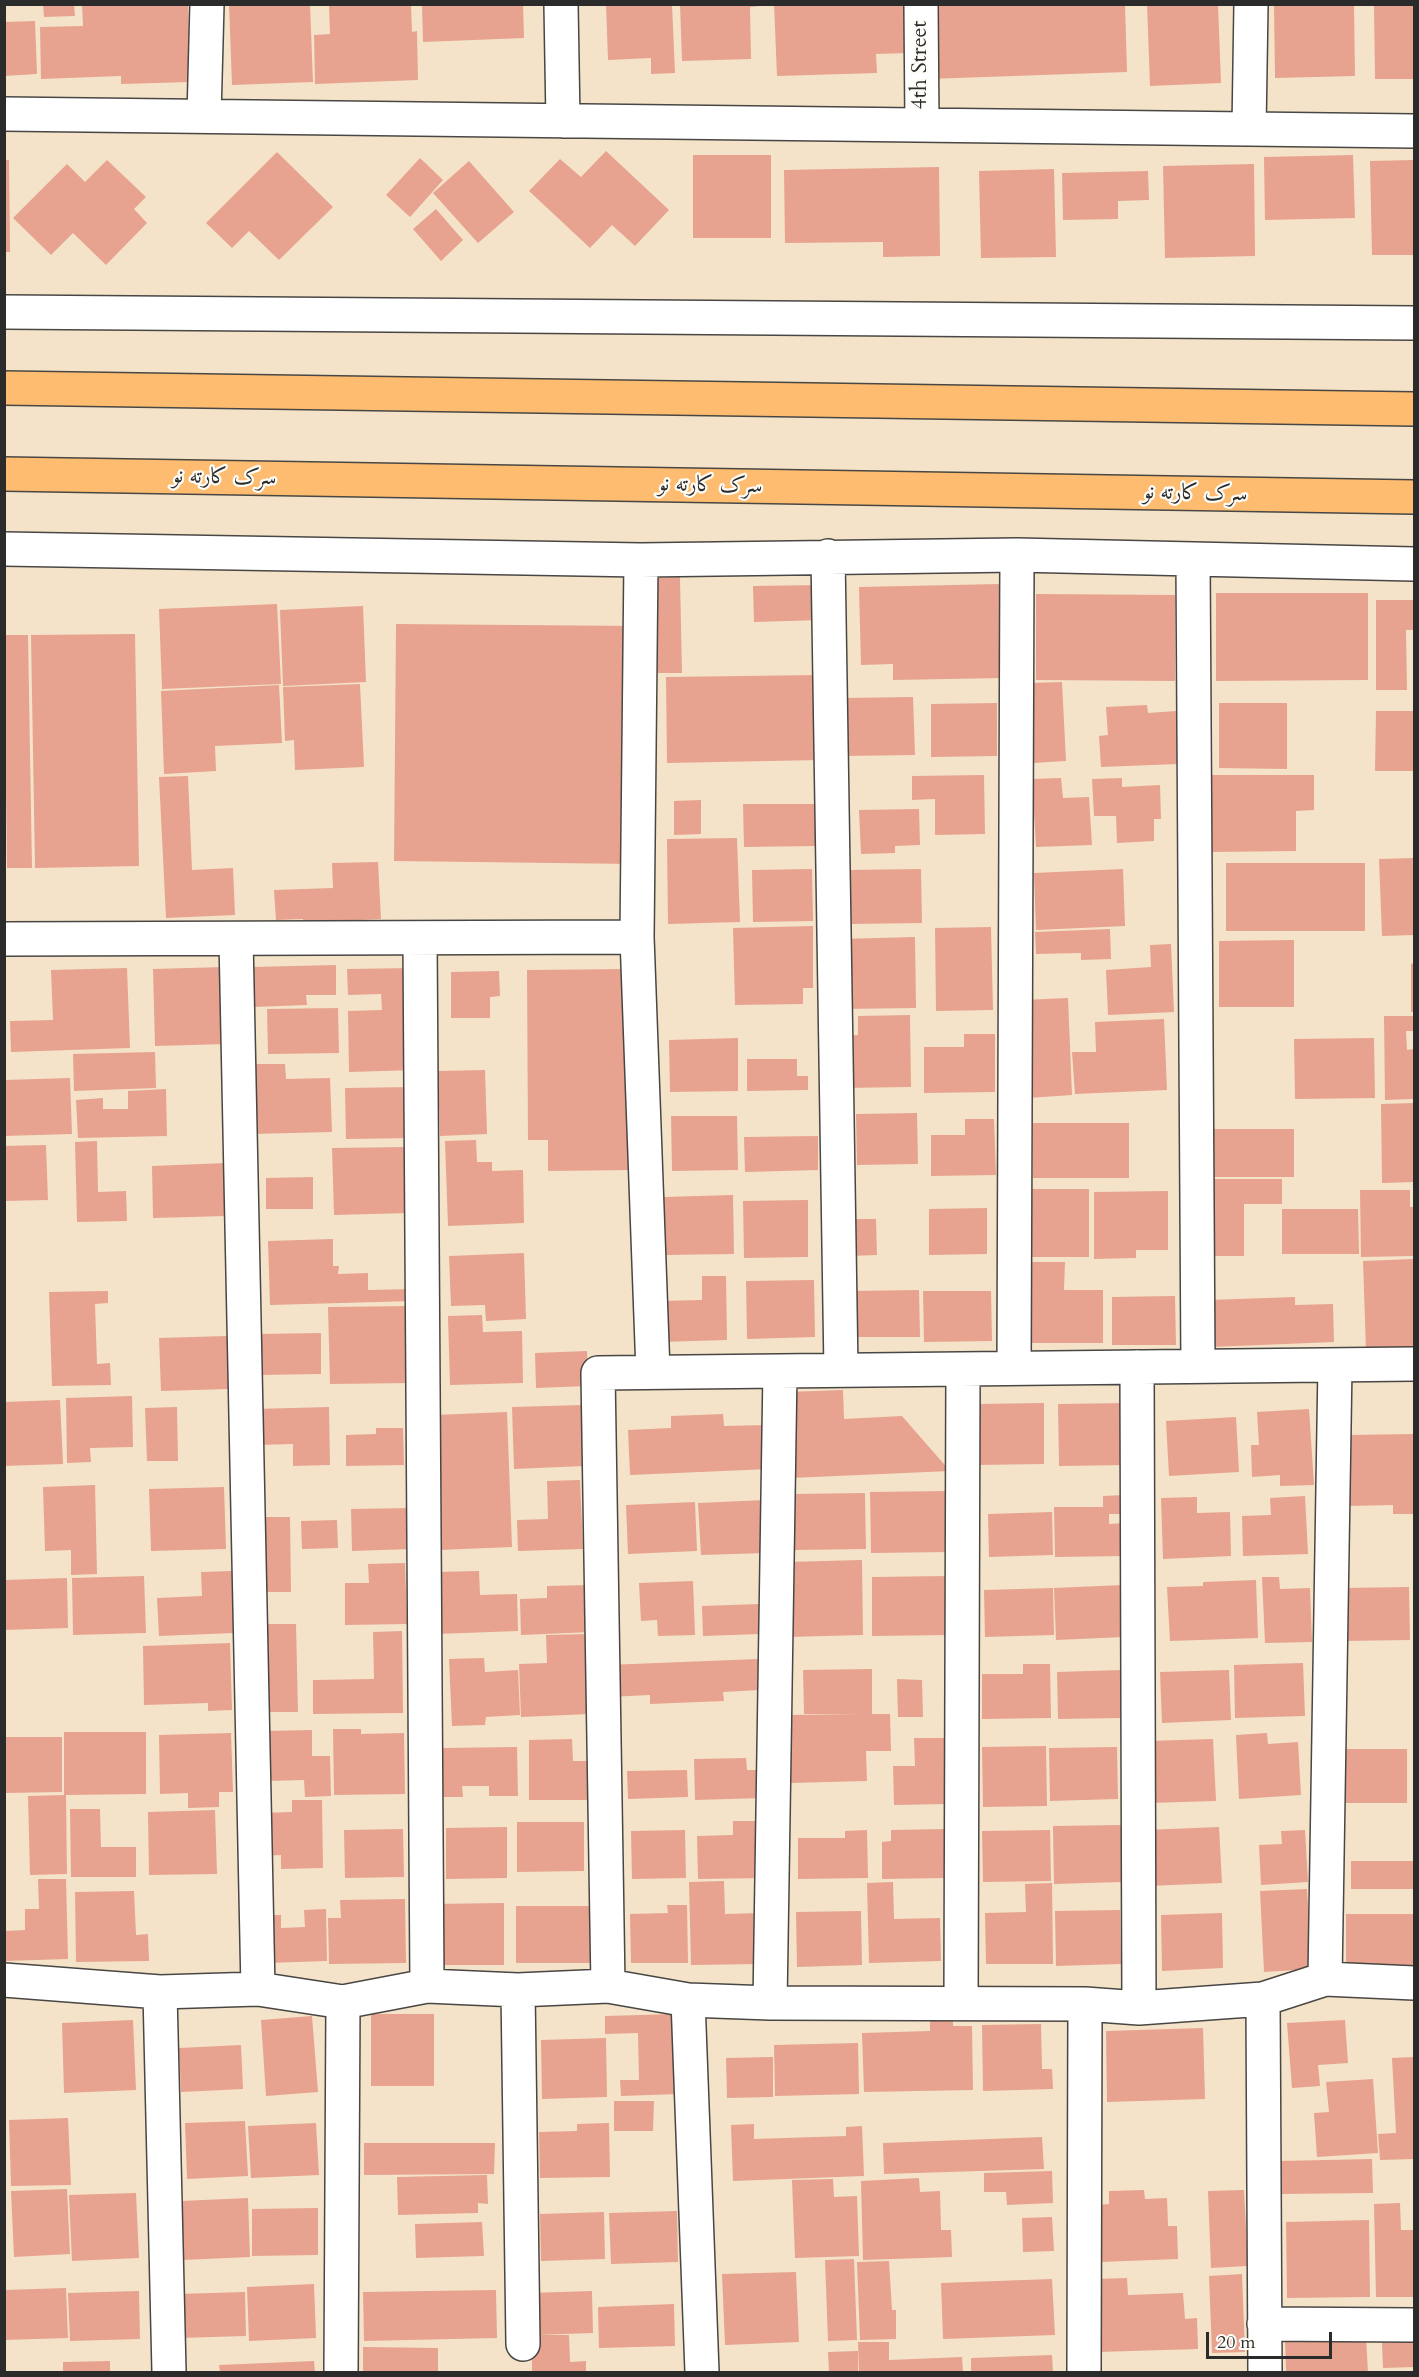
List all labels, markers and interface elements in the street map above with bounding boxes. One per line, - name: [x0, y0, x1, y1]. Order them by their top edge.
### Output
- street label: 4th Street: [908, 20, 934, 110]
- street label: سرک کارته نو: [171, 464, 277, 492]
- street label: سرک کارته نو: [657, 472, 763, 500]
- street label: سرک کارته نو: [1142, 480, 1248, 508]
- scale bar: [1209, 2320, 1335, 2358]
- text: 20 m: [1217, 2330, 1256, 2355]

